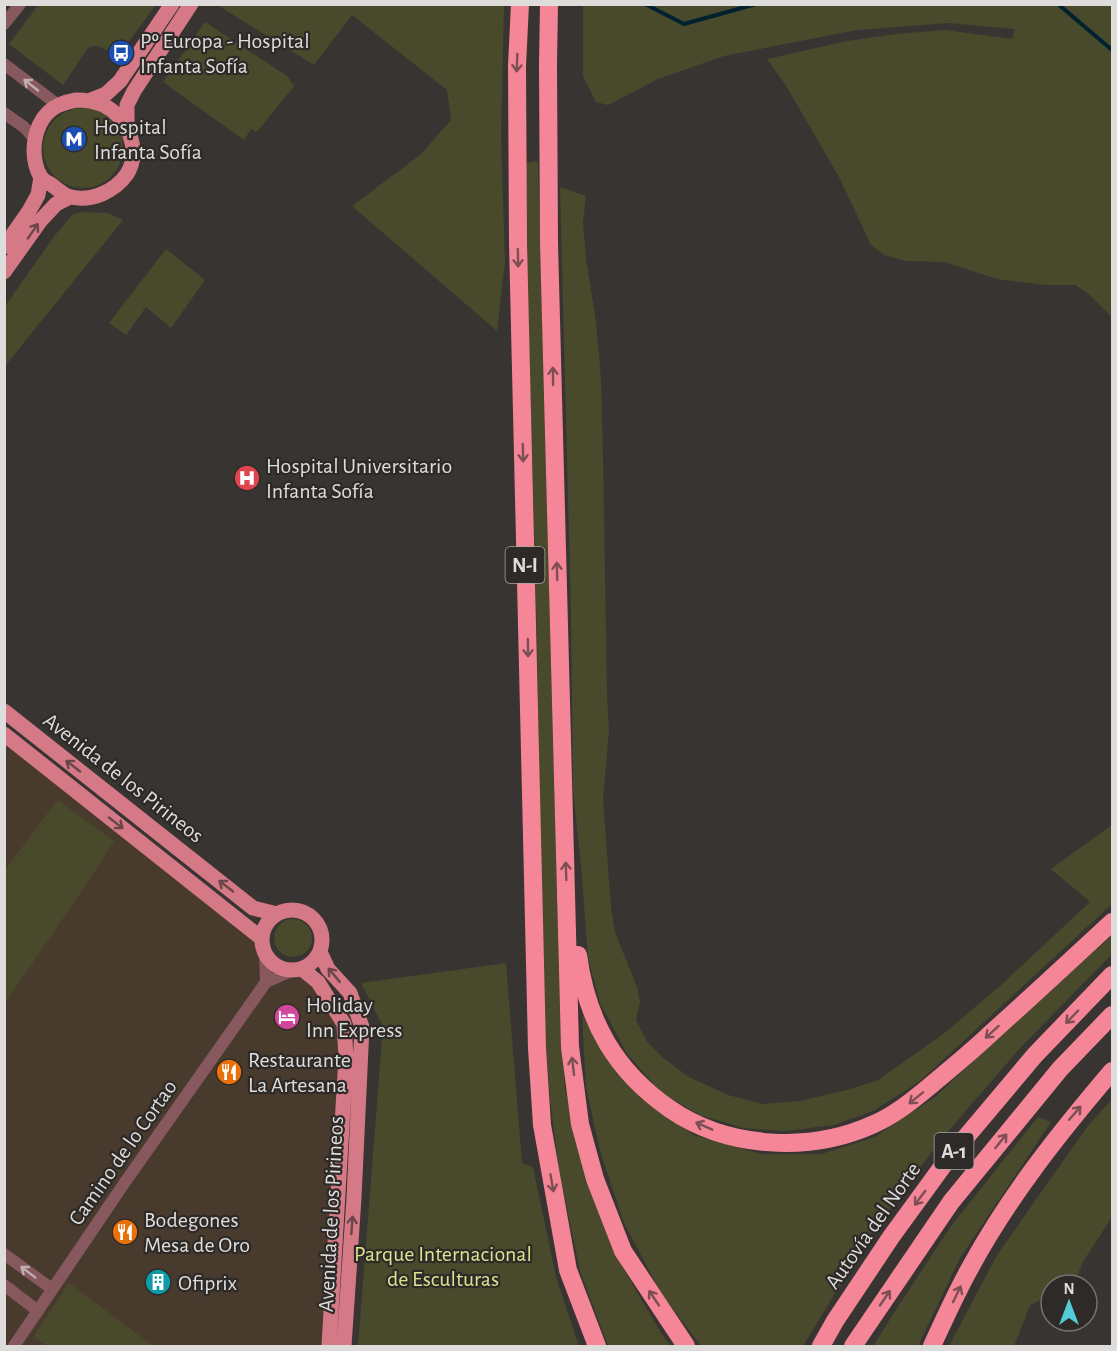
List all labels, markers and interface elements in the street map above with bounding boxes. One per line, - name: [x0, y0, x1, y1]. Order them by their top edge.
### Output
- place label: Pº Europa - Hospital Infanta Sofía: [140, 30, 310, 77]
- bus stop icon: Pº Europa - Hospital Infanta Sofía: [106, 38, 136, 68]
- one-way arrow: [511, 52, 523, 72]
- one-way arrow: [24, 78, 40, 91]
- place label: Hospital Infanta Sofía: [94, 116, 202, 163]
- metro station icon: Hospital Infanta Sofía: [59, 124, 89, 154]
- one-way arrow: [27, 223, 39, 239]
- one-way arrow: [512, 247, 524, 267]
- one-way arrow: [547, 366, 559, 386]
- one-way arrow: [517, 442, 528, 462]
- place label: Hospital Universitario Infanta Sofía: [266, 455, 452, 502]
- hospital icon: Hospital Universitario Infanta Sofía: [232, 463, 262, 493]
- road number: N-I: [506, 547, 544, 583]
- one-way arrow: [551, 561, 563, 581]
- one-way arrow: [522, 637, 533, 657]
- street label: Avenida de los Pirineos: [39, 709, 207, 847]
- one-way arrow: [66, 759, 82, 772]
- one-way arrow: [108, 816, 124, 829]
- one-way arrow: [560, 861, 571, 881]
- one-way arrow: [219, 880, 235, 893]
- one-way arrow: [328, 967, 341, 983]
- place label: Holiday Inn Express: [306, 994, 402, 1041]
- hotel icon: Holiday Inn Express: [272, 1002, 302, 1032]
- one-way arrow: [1064, 1010, 1079, 1025]
- one-way arrow: [985, 1025, 1000, 1039]
- place label: Restaurante La Artesana: [248, 1049, 351, 1096]
- one-way arrow: [567, 1056, 578, 1076]
- restaurant icon: Restaurante La Artesana: [214, 1057, 244, 1087]
- street label: Camino de lo Cortao: [65, 1076, 181, 1229]
- one-way arrow: [908, 1091, 924, 1104]
- one-way arrow: [1069, 1105, 1082, 1121]
- street label: Avenida de los Pirineos: [315, 1116, 347, 1313]
- one-way arrow: [695, 1120, 713, 1132]
- road number: A-1: [934, 1133, 974, 1169]
- one-way arrow: [994, 1133, 1007, 1149]
- street label: Autovía del Norte: [821, 1158, 925, 1293]
- one-way arrow: [547, 1173, 558, 1192]
- one-way arrow: [913, 1190, 926, 1206]
- place label: Bodegones Mesa de Oro: [144, 1209, 250, 1256]
- one-way arrow: [347, 1216, 358, 1236]
- restaurant icon: Bodegones Mesa de Oro: [110, 1217, 140, 1247]
- park label: Parque Internacional de Esculturas: [354, 1243, 532, 1290]
- one-way arrow: [21, 1265, 37, 1278]
- building icon: Ofiprix: [143, 1267, 173, 1297]
- place label: Ofiprix: [178, 1272, 238, 1294]
- north arrow: [1039, 1273, 1099, 1333]
- text: N: [1063, 1281, 1075, 1297]
- one-way arrow: [952, 1285, 964, 1303]
- one-way arrow: [648, 1290, 660, 1307]
- one-way arrow: [879, 1290, 891, 1306]

